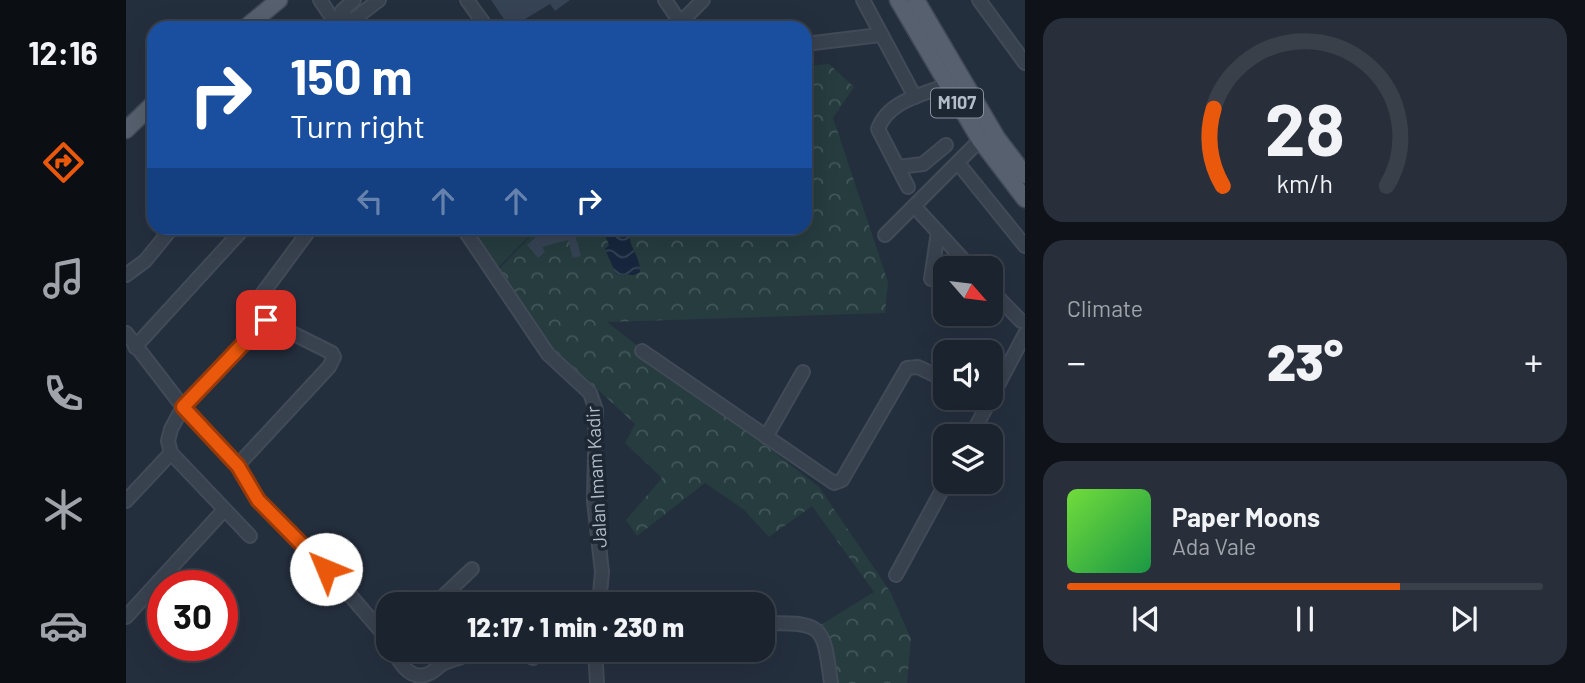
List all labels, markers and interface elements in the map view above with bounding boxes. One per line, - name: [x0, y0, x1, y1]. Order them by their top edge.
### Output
- text: 12:16: [28, 33, 98, 71]
- text: 150 m: [290, 46, 412, 105]
- icon: right: [175, 49, 266, 140]
- text: 28: [1265, 83, 1345, 171]
- road number: M107: [931, 88, 983, 118]
- text: Turn right: [290, 106, 425, 144]
- icon: directions: [39, 138, 88, 187]
- text: km/h: [1277, 168, 1333, 198]
- icon: left: [351, 182, 389, 220]
- icon: ahead: [424, 182, 462, 220]
- icon: ahead: [497, 182, 535, 220]
- icon: right: [570, 182, 608, 220]
- icon: music: [39, 254, 88, 303]
- north arrow: [933, 256, 1003, 326]
- map controls: [933, 256, 1003, 494]
- pin: [236, 290, 296, 350]
- text: Climate: [1067, 294, 1143, 322]
- icon: arrive: [247, 301, 285, 339]
- text: 23°: [1267, 329, 1343, 391]
- text: −: [1067, 338, 1086, 384]
- text: +: [1524, 338, 1543, 384]
- button: sound: [933, 340, 1003, 410]
- icon: phone: [39, 369, 88, 418]
- street label: Jalan Imam Kadir: [580, 405, 611, 549]
- button: layers: [933, 424, 1003, 494]
- icon: climate: [39, 485, 88, 534]
- text: Paper Moons: [1172, 501, 1320, 532]
- position arrow: [289, 532, 363, 606]
- text: Ada Vale: [1172, 532, 1256, 560]
- speed limit sign: 30: [147, 570, 238, 661]
- icon: previous: [1127, 600, 1165, 638]
- icon: pause: [1286, 600, 1324, 638]
- icon: next: [1445, 600, 1483, 638]
- icon: car: [39, 601, 88, 650]
- text: 12:17 · 1 min · 230 m: [467, 611, 684, 642]

